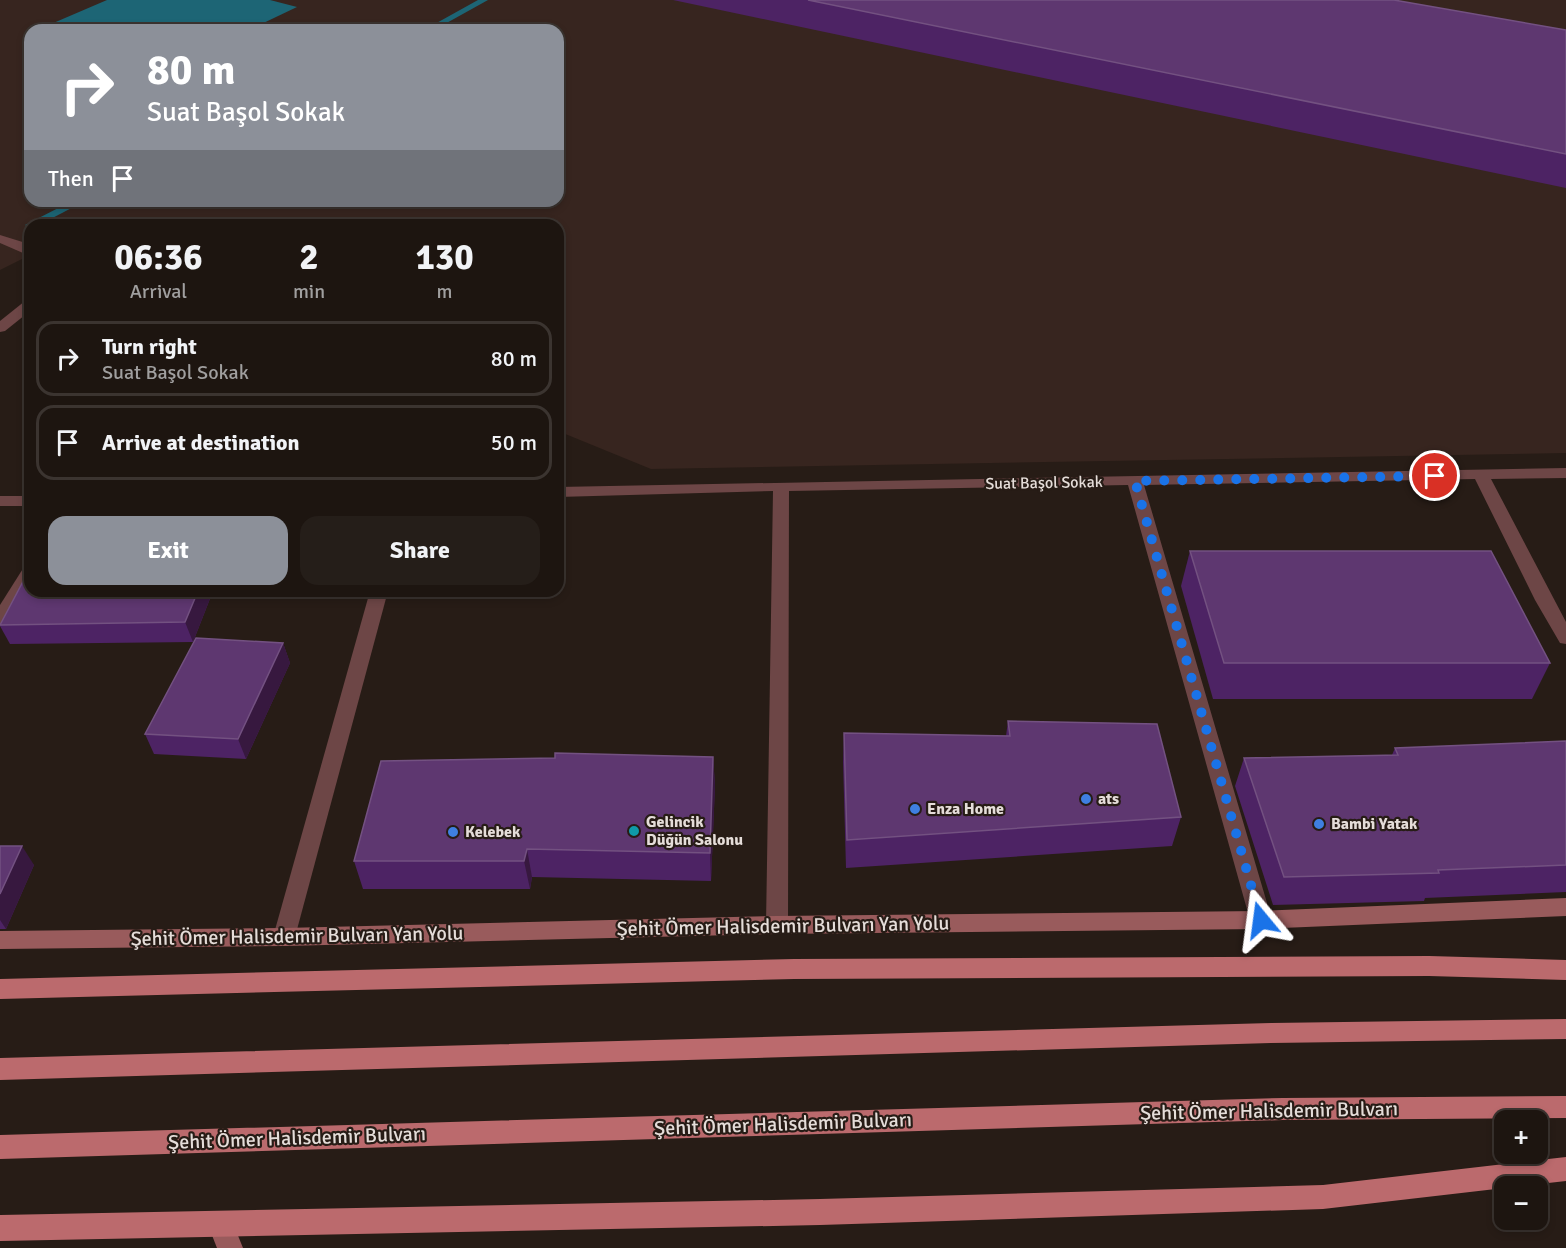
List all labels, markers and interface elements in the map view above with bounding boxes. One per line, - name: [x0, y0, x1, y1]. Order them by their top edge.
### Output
- text: 80 m: [147, 45, 236, 96]
- icon: right: [48, 48, 126, 126]
- text: Suat Başol Sokak: [147, 96, 345, 129]
- icon: arrive: [106, 162, 139, 195]
- text: Then: [48, 165, 94, 192]
- text: 06:36: [114, 235, 203, 280]
- text: 2: [299, 235, 319, 280]
- text: 130: [415, 235, 474, 280]
- text: Arrival: [130, 279, 187, 304]
- text: min: [293, 279, 325, 304]
- text: m: [437, 279, 453, 304]
- text: Turn right: [102, 333, 197, 360]
- icon: right: [51, 342, 84, 375]
- text: 80 m: [491, 345, 537, 372]
- text: Suat Başol Sokak: [102, 360, 249, 385]
- icon: arrive: [51, 426, 84, 459]
- text: Arrive at destination: [102, 429, 299, 456]
- text: 50 m: [491, 429, 537, 456]
- pin: [1409, 450, 1460, 501]
- icon: arrive: [1418, 459, 1451, 492]
- street label: Suat Başol Sokak: [985, 472, 1103, 494]
- button: Exit: [48, 516, 288, 585]
- button: Share: [300, 516, 540, 585]
- place label: ats: [1098, 789, 1119, 809]
- marker: ats: [1079, 792, 1093, 806]
- place label: Enza Home: [927, 799, 1004, 819]
- marker: Enza Home: [908, 802, 922, 816]
- place label: Gelincik Düğün Salonu: [646, 812, 743, 850]
- place label: Bambi Yatak: [1331, 814, 1418, 834]
- marker: Bambi Yatak: [1312, 817, 1326, 831]
- place label: Kelebek: [465, 822, 521, 842]
- marker: Gelincik Düğün Salonu: [627, 824, 641, 838]
- marker: Kelebek: [446, 825, 460, 839]
- position arrow: [1229, 888, 1293, 952]
- street label: Şehit Ömer Halisdemir Bulvarı Yan Yolu: [616, 911, 950, 941]
- street label: Şehit Ömer Halisdemir Bulvarı Yan Yolu: [130, 921, 464, 951]
- street label: Şehit Ömer Halisdemir Bulvarı: [1140, 1096, 1398, 1126]
- street label: Şehit Ömer Halisdemir Bulvarı: [654, 1107, 912, 1141]
- map controls: [1494, 1110, 1548, 1230]
- button: +: [1494, 1110, 1548, 1164]
- street label: Şehit Ömer Halisdemir Bulvarı: [168, 1121, 426, 1155]
- button: −: [1494, 1176, 1548, 1230]

